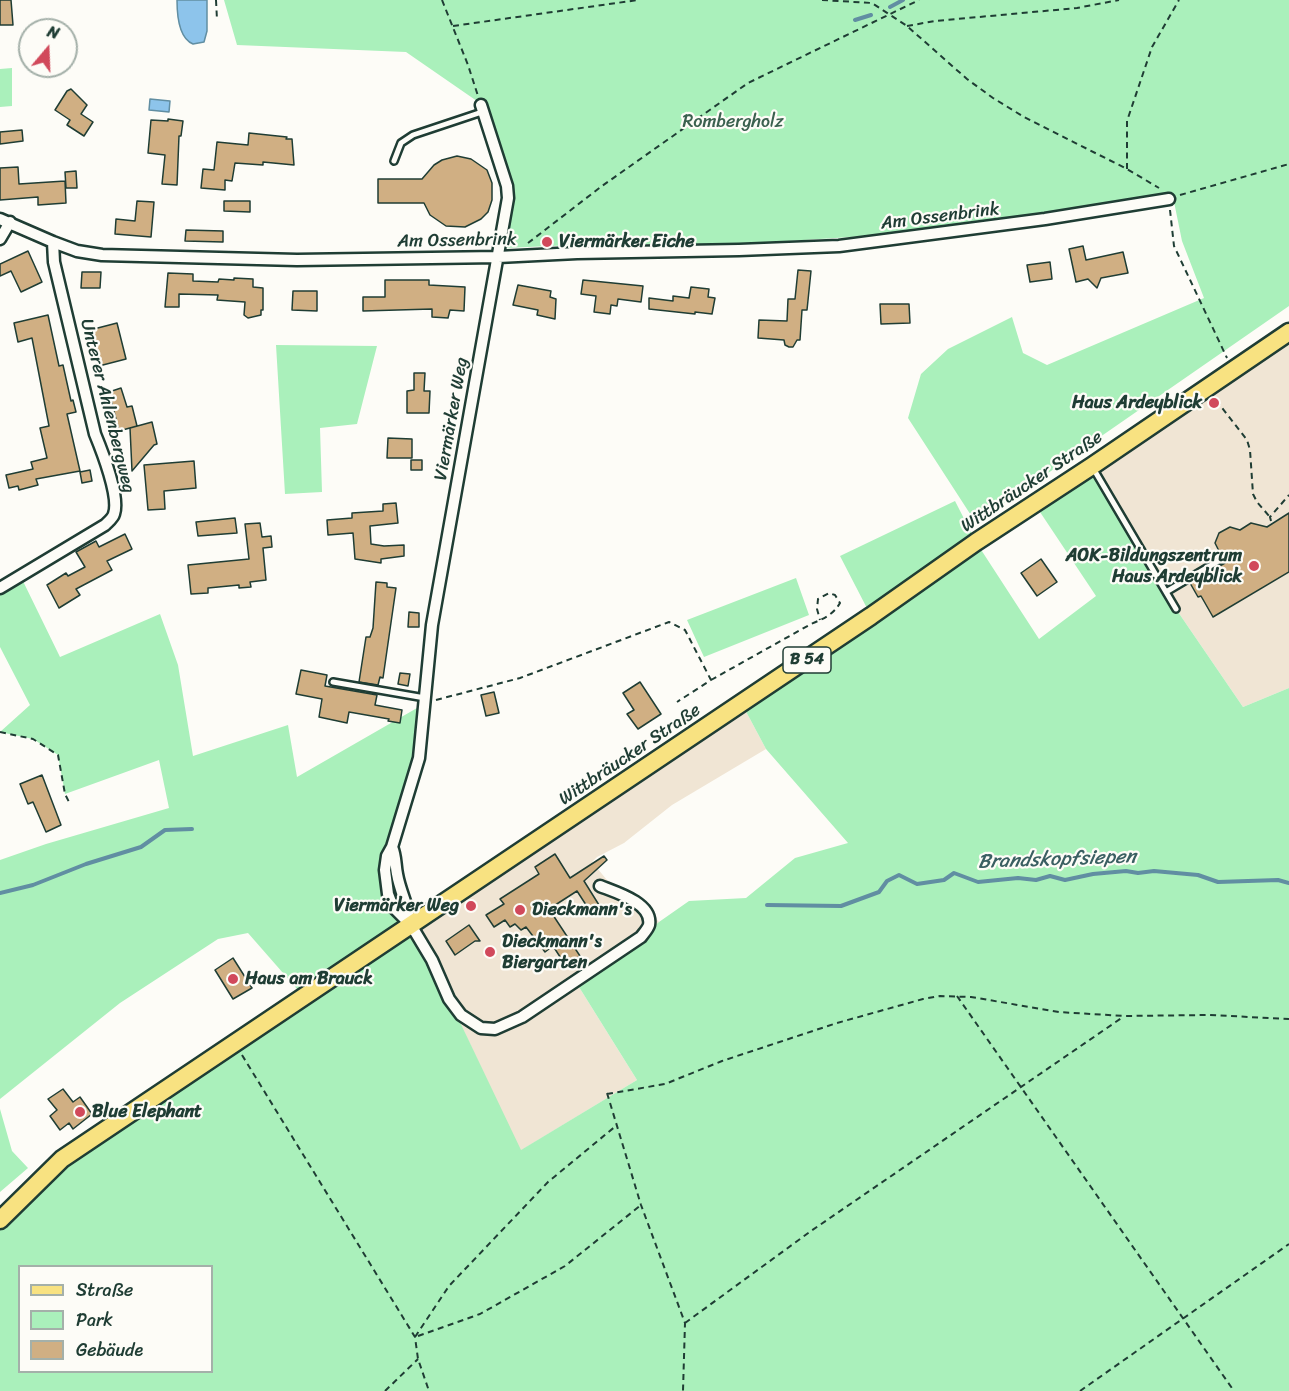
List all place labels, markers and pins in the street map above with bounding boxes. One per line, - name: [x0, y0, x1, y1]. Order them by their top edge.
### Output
- place label: Viermärker Eiche: [559, 231, 694, 253]
- marker: Viermärker Eiche: [540, 235, 554, 249]
- place label: Haus Ardeyblick: [1072, 392, 1202, 414]
- marker: Haus Ardeyblick: [1207, 396, 1221, 410]
- place label: AOK-Bildungszentrum Haus Ardeyblick: [1066, 545, 1242, 588]
- marker: AOK-Bildungszentrum Haus Ardeyblick: [1247, 559, 1261, 573]
- place label: Viermärker Weg: [334, 895, 459, 917]
- marker: Viermärker Weg: [464, 899, 478, 913]
- place label: Dieckmann's: [532, 899, 632, 921]
- marker: Dieckmann's: [513, 903, 527, 917]
- place label: Dieckmann's Biergarten: [502, 931, 602, 974]
- marker: Dieckmann's Biergarten: [483, 945, 497, 959]
- place label: Haus am Brauck: [245, 968, 373, 990]
- marker: Haus am Brauck: [226, 972, 240, 986]
- place label: Blue Elephant: [92, 1101, 202, 1123]
- marker: Blue Elephant: [73, 1105, 87, 1119]

